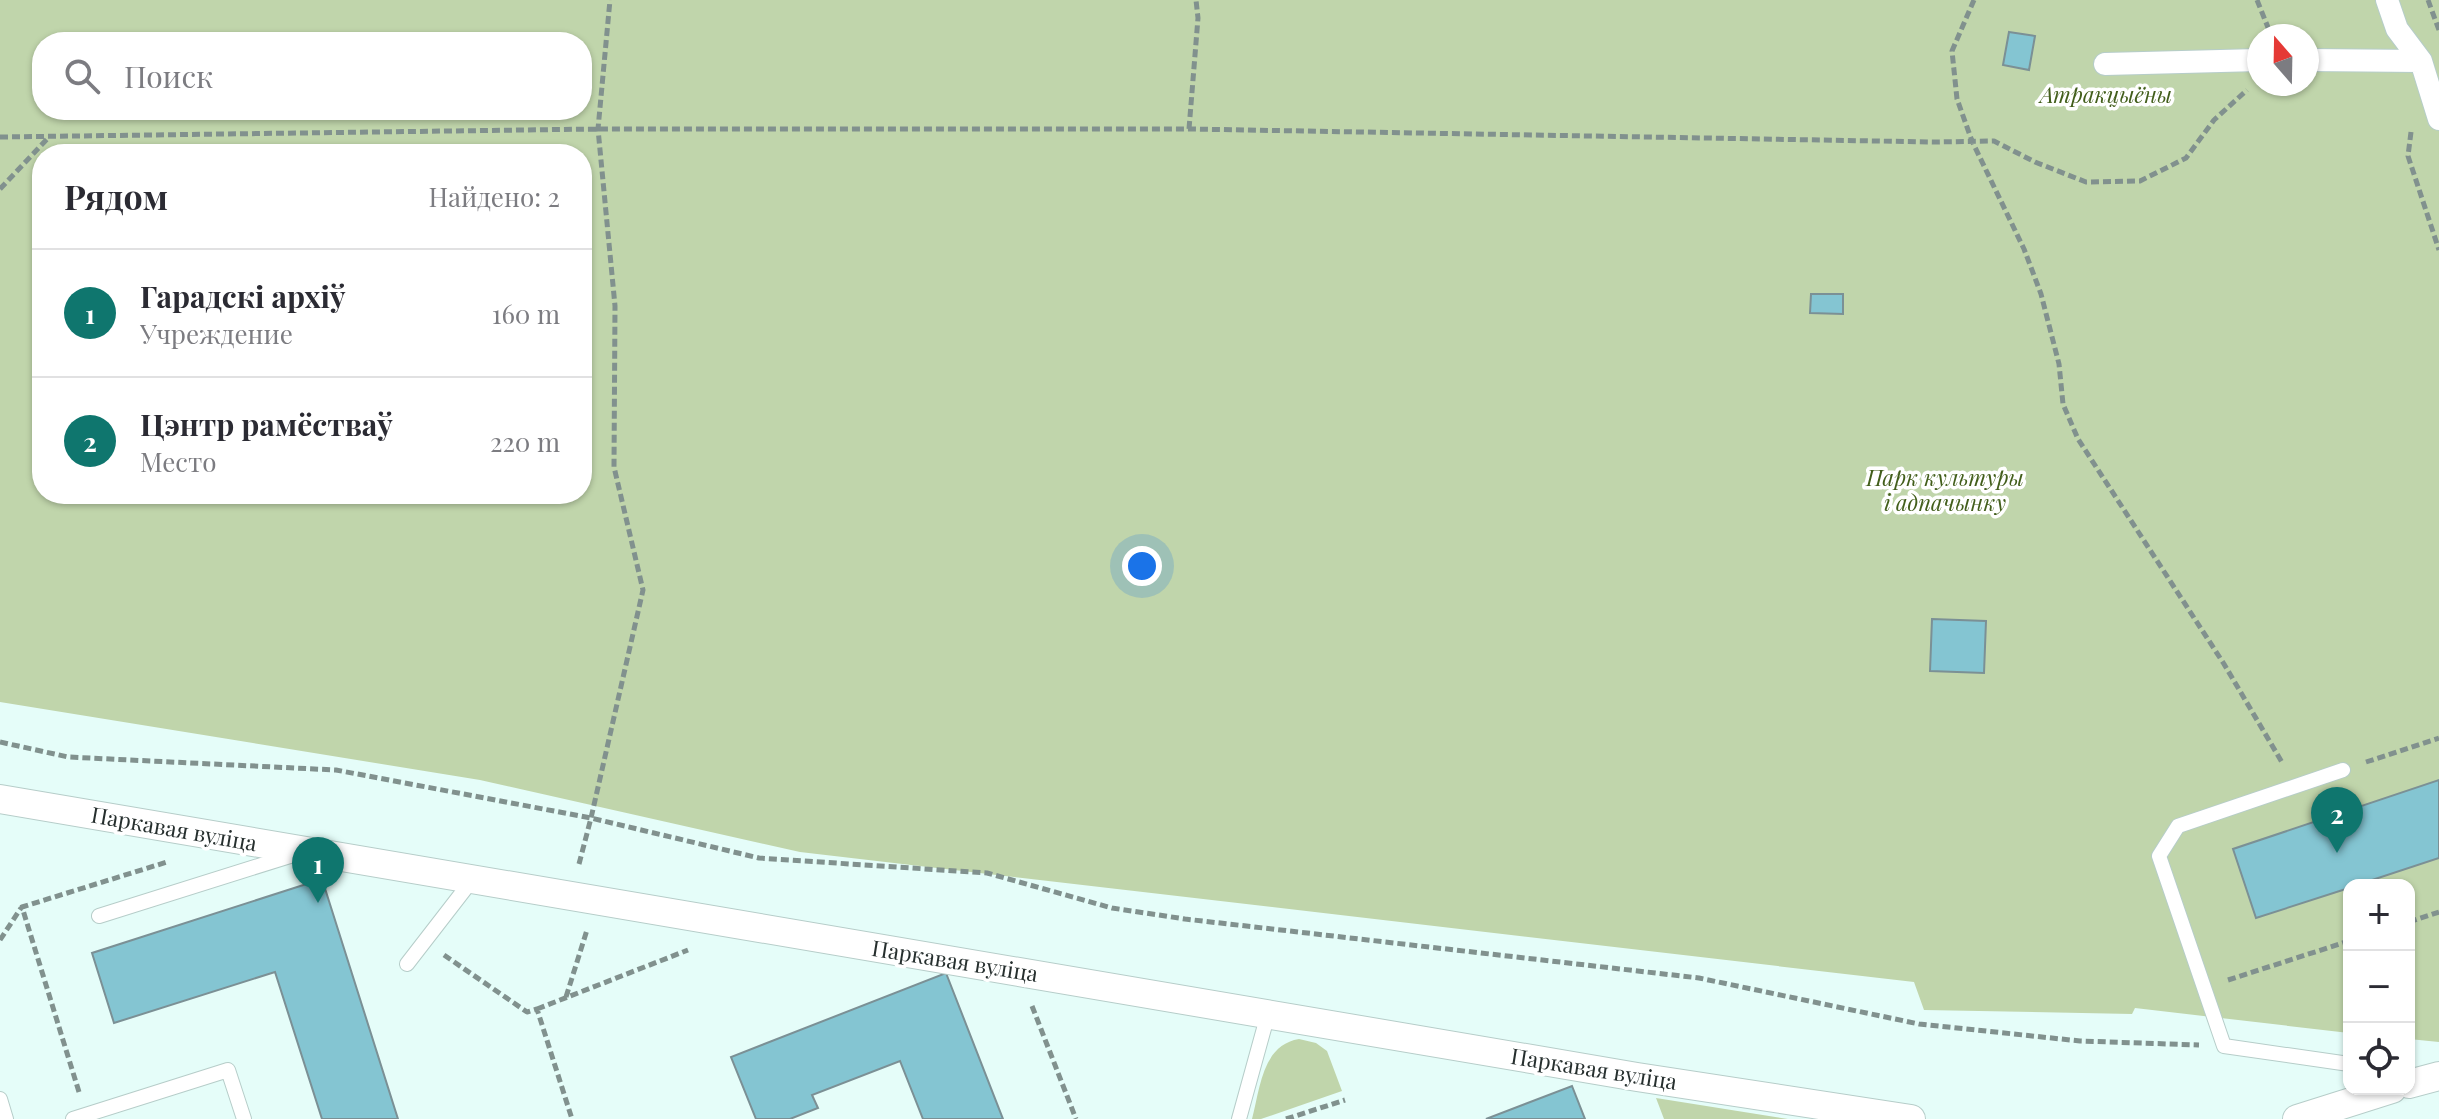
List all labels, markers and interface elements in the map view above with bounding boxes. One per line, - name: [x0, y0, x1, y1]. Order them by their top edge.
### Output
- north arrow: [2247, 24, 2319, 96]
- search box: [32, 32, 592, 120]
- icon: search: [60, 54, 104, 98]
- text: Поиск: [124, 56, 213, 96]
- park label: Атракцыёны: [2038, 79, 2172, 109]
- text: Рядом: [64, 173, 168, 219]
- text: Найдено: 2: [428, 179, 560, 214]
- text: Гарадскі архіў: [140, 276, 346, 316]
- text: 1: [85, 296, 95, 331]
- text: 160 m: [492, 296, 560, 331]
- text: Учреждение: [140, 316, 293, 351]
- text: Цэнтр рамёстваў: [140, 404, 393, 444]
- text: 2: [83, 424, 97, 459]
- text: 220 m: [490, 424, 560, 459]
- text: Место: [140, 444, 217, 479]
- park label: Парк культуры і адпачынку: [1865, 462, 2024, 517]
- your location: [1122, 546, 1162, 586]
- pin: 2: [2311, 787, 2363, 853]
- street label: Паркавая вуліца: [89, 799, 260, 857]
- pin: 1: [292, 837, 344, 903]
- map controls: [2343, 879, 2415, 1095]
- button: +: [2343, 879, 2415, 951]
- street label: Паркавая вуліца: [870, 932, 1040, 988]
- button: −: [2343, 951, 2415, 1023]
- button: locate: [2343, 1023, 2415, 1095]
- street label: Паркавая вуліца: [1509, 1040, 1679, 1096]

